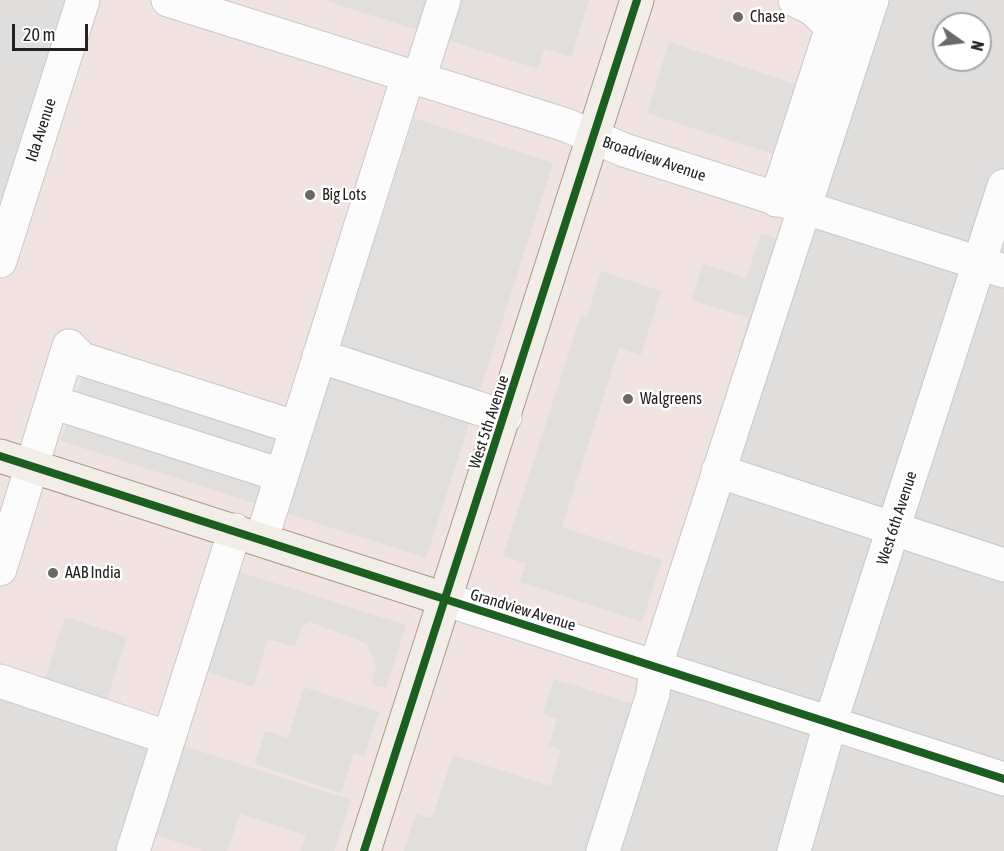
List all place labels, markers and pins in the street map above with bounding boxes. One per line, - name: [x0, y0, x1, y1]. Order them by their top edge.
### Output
- place label: Chase: [750, 7, 785, 27]
- marker: Chase: [731, 10, 745, 24]
- place label: Big Lots: [322, 185, 366, 205]
- marker: Big Lots: [303, 188, 317, 202]
- place label: Walgreens: [640, 389, 702, 409]
- marker: Walgreens: [621, 392, 635, 406]
- place label: AAB India: [65, 563, 121, 583]
- marker: AAB India: [46, 566, 60, 580]

